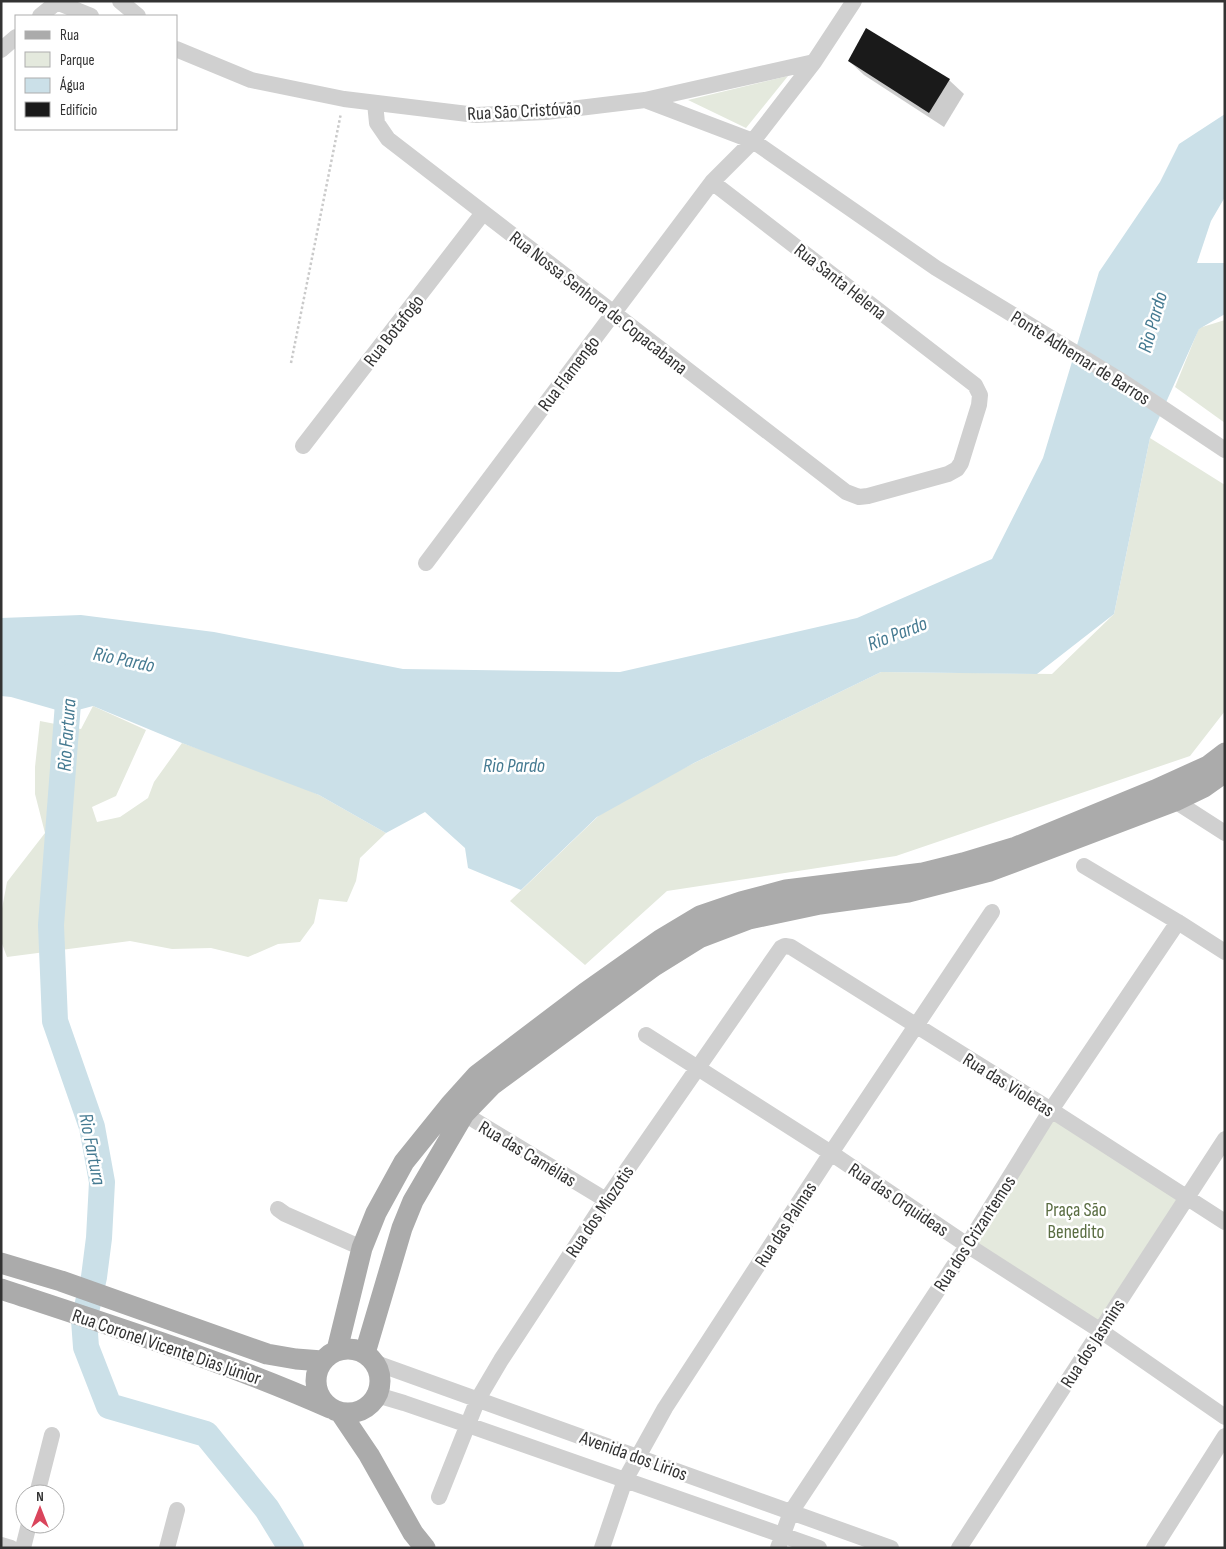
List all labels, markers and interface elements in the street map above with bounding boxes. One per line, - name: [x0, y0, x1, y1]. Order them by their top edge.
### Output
- legend: [15, 15, 178, 130]
- text: Rua: [60, 26, 79, 45]
- text: Parque: [60, 51, 95, 70]
- text: Água: [59, 76, 85, 95]
- street label: Rua São Cristóvão: [467, 97, 582, 126]
- text: Edifício: [60, 101, 97, 120]
- street label: Rua Nossa Senhora de Copacabana: [504, 226, 692, 380]
- street label: Rua Santa Helena: [789, 239, 891, 325]
- water label: Rio Pardo: [1133, 289, 1173, 355]
- street label: Rua Botafogo: [359, 290, 429, 371]
- street label: Ponte Adhemar de Barros: [1006, 306, 1154, 410]
- street label: Rua Flamengo: [533, 332, 605, 416]
- water label: Rio Pardo: [864, 612, 931, 656]
- water label: Rio Pardo: [91, 642, 157, 678]
- water label: Rio Fartura: [52, 698, 82, 772]
- water label: Rio Pardo: [483, 754, 545, 778]
- street label: Rua das Violetas: [958, 1048, 1058, 1122]
- water label: Rio Fartura: [73, 1111, 111, 1187]
- street label: Rua das Camélias: [474, 1116, 580, 1193]
- street label: Rua das Orquideas: [844, 1158, 953, 1242]
- street label: Rua dos Miozotis: [561, 1161, 639, 1262]
- street label: Rua dos Crizantemos: [929, 1171, 1021, 1296]
- street label: Rua das Palmas: [750, 1178, 822, 1272]
- park label: Praça São Benedito: [1045, 1199, 1107, 1244]
- street label: Rua dos Jasmins: [1056, 1295, 1131, 1393]
- street label: Rua Coronel Vicente Dias Júnior: [69, 1304, 264, 1391]
- street label: Avenida dos Lirios: [576, 1426, 690, 1487]
- north arrow: [15, 1484, 65, 1534]
- text: N: [36, 1488, 44, 1505]

